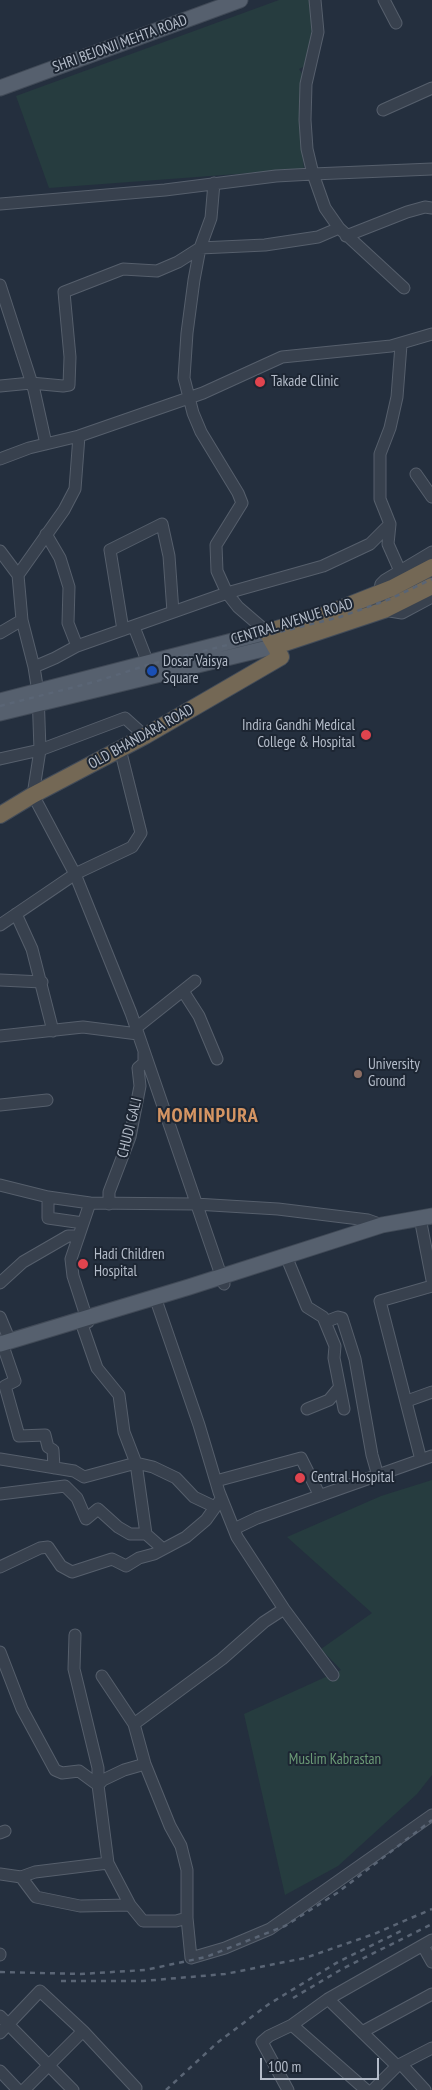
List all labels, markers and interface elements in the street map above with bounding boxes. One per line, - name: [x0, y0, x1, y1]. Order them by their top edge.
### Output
- street label: SHRI BEJONJI MEHTA ROAD: [50, 11, 190, 77]
- place label: Takade Clinic: [271, 373, 339, 391]
- marker: Takade Clinic: [253, 375, 267, 389]
- street label: CENTRAL AVENUE ROAD: [229, 595, 355, 649]
- place label: Dosar Vaisya Square: [163, 653, 228, 688]
- marker: Dosar Vaisya Square: [145, 664, 159, 678]
- street label: OLD BHANDARA ROAD: [85, 701, 197, 773]
- place label: Indira Gandhi Medical College & Hospital: [242, 717, 355, 752]
- marker: Indira Gandhi Medical College & Hospital: [359, 728, 373, 742]
- place label: University Ground: [368, 1056, 420, 1091]
- marker: University Ground: [352, 1068, 364, 1080]
- street label: CHUDI GALI: [114, 1096, 146, 1160]
- district label: MOMINPURA: [156, 1104, 260, 1128]
- place label: Hadi Children Hospital: [94, 1246, 165, 1281]
- marker: Hadi Children Hospital: [76, 1257, 90, 1271]
- place label: Central Hospital: [311, 1469, 394, 1487]
- marker: Central Hospital: [293, 1471, 307, 1485]
- park label: Muslim Kabrastan: [289, 1751, 381, 1769]
- scale bar: [262, 2048, 381, 2080]
- text: 100 m: [268, 2057, 301, 2076]

